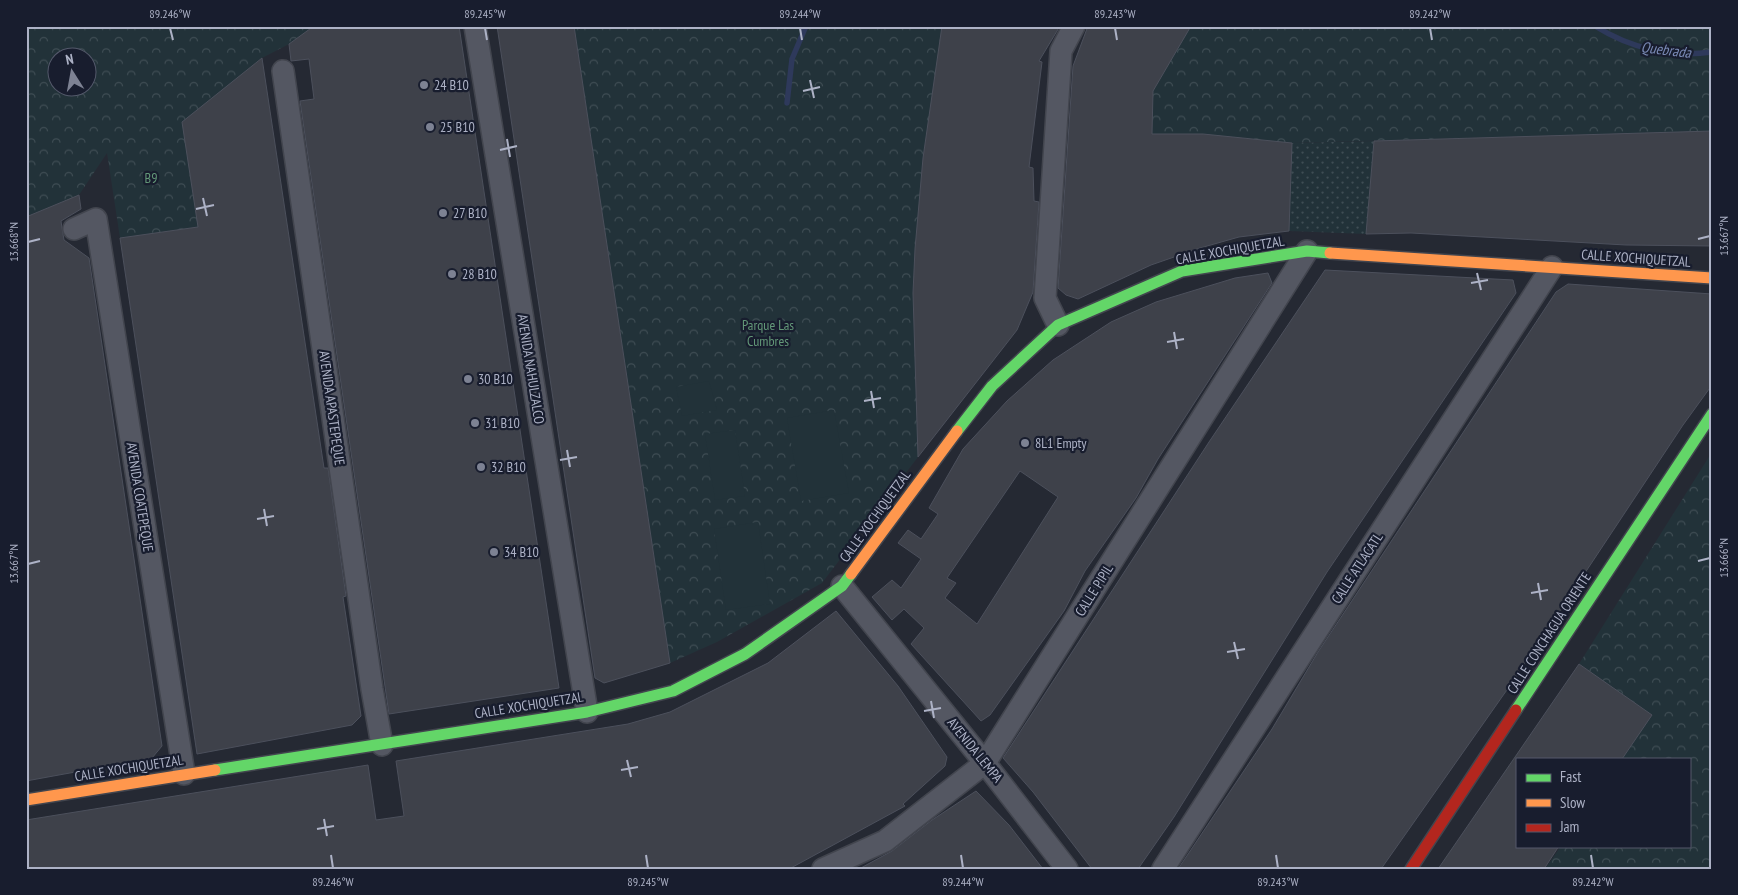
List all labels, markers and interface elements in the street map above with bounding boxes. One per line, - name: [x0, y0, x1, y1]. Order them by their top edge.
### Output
- text: 89.246°W: [149, 6, 191, 21]
- text: 89.245°W: [464, 6, 506, 21]
- text: 89.244°W: [779, 6, 821, 21]
- text: 89.243°W: [1094, 6, 1136, 21]
- text: 89.242°W: [1409, 6, 1451, 21]
- water label: Quebrada: [1640, 37, 1693, 62]
- north arrow: [48, 48, 98, 98]
- text: N: [64, 50, 75, 69]
- place label: 24 B10: [434, 76, 469, 94]
- marker: 24 B10: [418, 79, 430, 91]
- place label: 25 B10: [440, 118, 475, 136]
- marker: 25 B10: [424, 121, 436, 133]
- park label: B9: [145, 169, 157, 187]
- place label: 27 B10: [453, 204, 487, 222]
- marker: 27 B10: [437, 207, 449, 219]
- text: 13.667°N: [1716, 216, 1731, 256]
- text: 13.668°N: [6, 222, 21, 262]
- street label: CALLE XOCHIQUETZAL: [1174, 232, 1286, 268]
- street label: CALLE XOCHIQUETZAL: [1581, 245, 1692, 271]
- place label: 28 B10: [462, 265, 497, 283]
- marker: 28 B10: [446, 268, 458, 280]
- street label: AVENIDA NAHULZALCO: [513, 313, 549, 426]
- park label: Parque Las Cumbres: [742, 316, 794, 350]
- street label: AVENIDA APASTEPEQUE: [315, 350, 349, 466]
- place label: 30 B10: [478, 370, 513, 388]
- marker: 30 B10: [462, 373, 474, 385]
- place label: 31 B10: [485, 414, 520, 432]
- marker: 31 B10: [469, 417, 481, 429]
- place label: 8L1 Empty: [1035, 434, 1087, 452]
- marker: 8L1 Empty: [1019, 437, 1031, 449]
- street label: AVENIDA COATEPEQUE: [122, 441, 158, 553]
- place label: 32 B10: [491, 458, 526, 476]
- marker: 32 B10: [475, 461, 487, 473]
- street label: CALLE XOCHIQUETZAL: [835, 466, 915, 566]
- street label: CALLE ATLACATL: [1327, 529, 1387, 607]
- text: 13.666°N: [1716, 538, 1731, 578]
- place label: 34 B10: [504, 543, 539, 561]
- text: 13.667°N: [6, 544, 21, 584]
- marker: 34 B10: [488, 546, 500, 558]
- street label: CALLE PIPIL: [1071, 560, 1117, 619]
- street label: CALLE CONCHAGUA ORIENTE: [1503, 569, 1595, 697]
- street label: CALLE XOCHIQUETZAL: [473, 687, 585, 722]
- street label: AVENIDA LEMPA: [943, 714, 1007, 786]
- street label: CALLE XOCHIQUETZAL: [73, 750, 185, 785]
- legend: [1516, 758, 1690, 848]
- text: Fast: [1560, 767, 1581, 786]
- text: Slow: [1560, 793, 1585, 812]
- text: Jam: [1559, 817, 1579, 836]
- text: 89.246°W: [312, 874, 354, 889]
- text: 89.245°W: [627, 874, 669, 889]
- text: 89.244°W: [942, 874, 984, 889]
- text: 89.243°W: [1257, 874, 1299, 889]
- text: 89.242°W: [1572, 874, 1614, 889]

